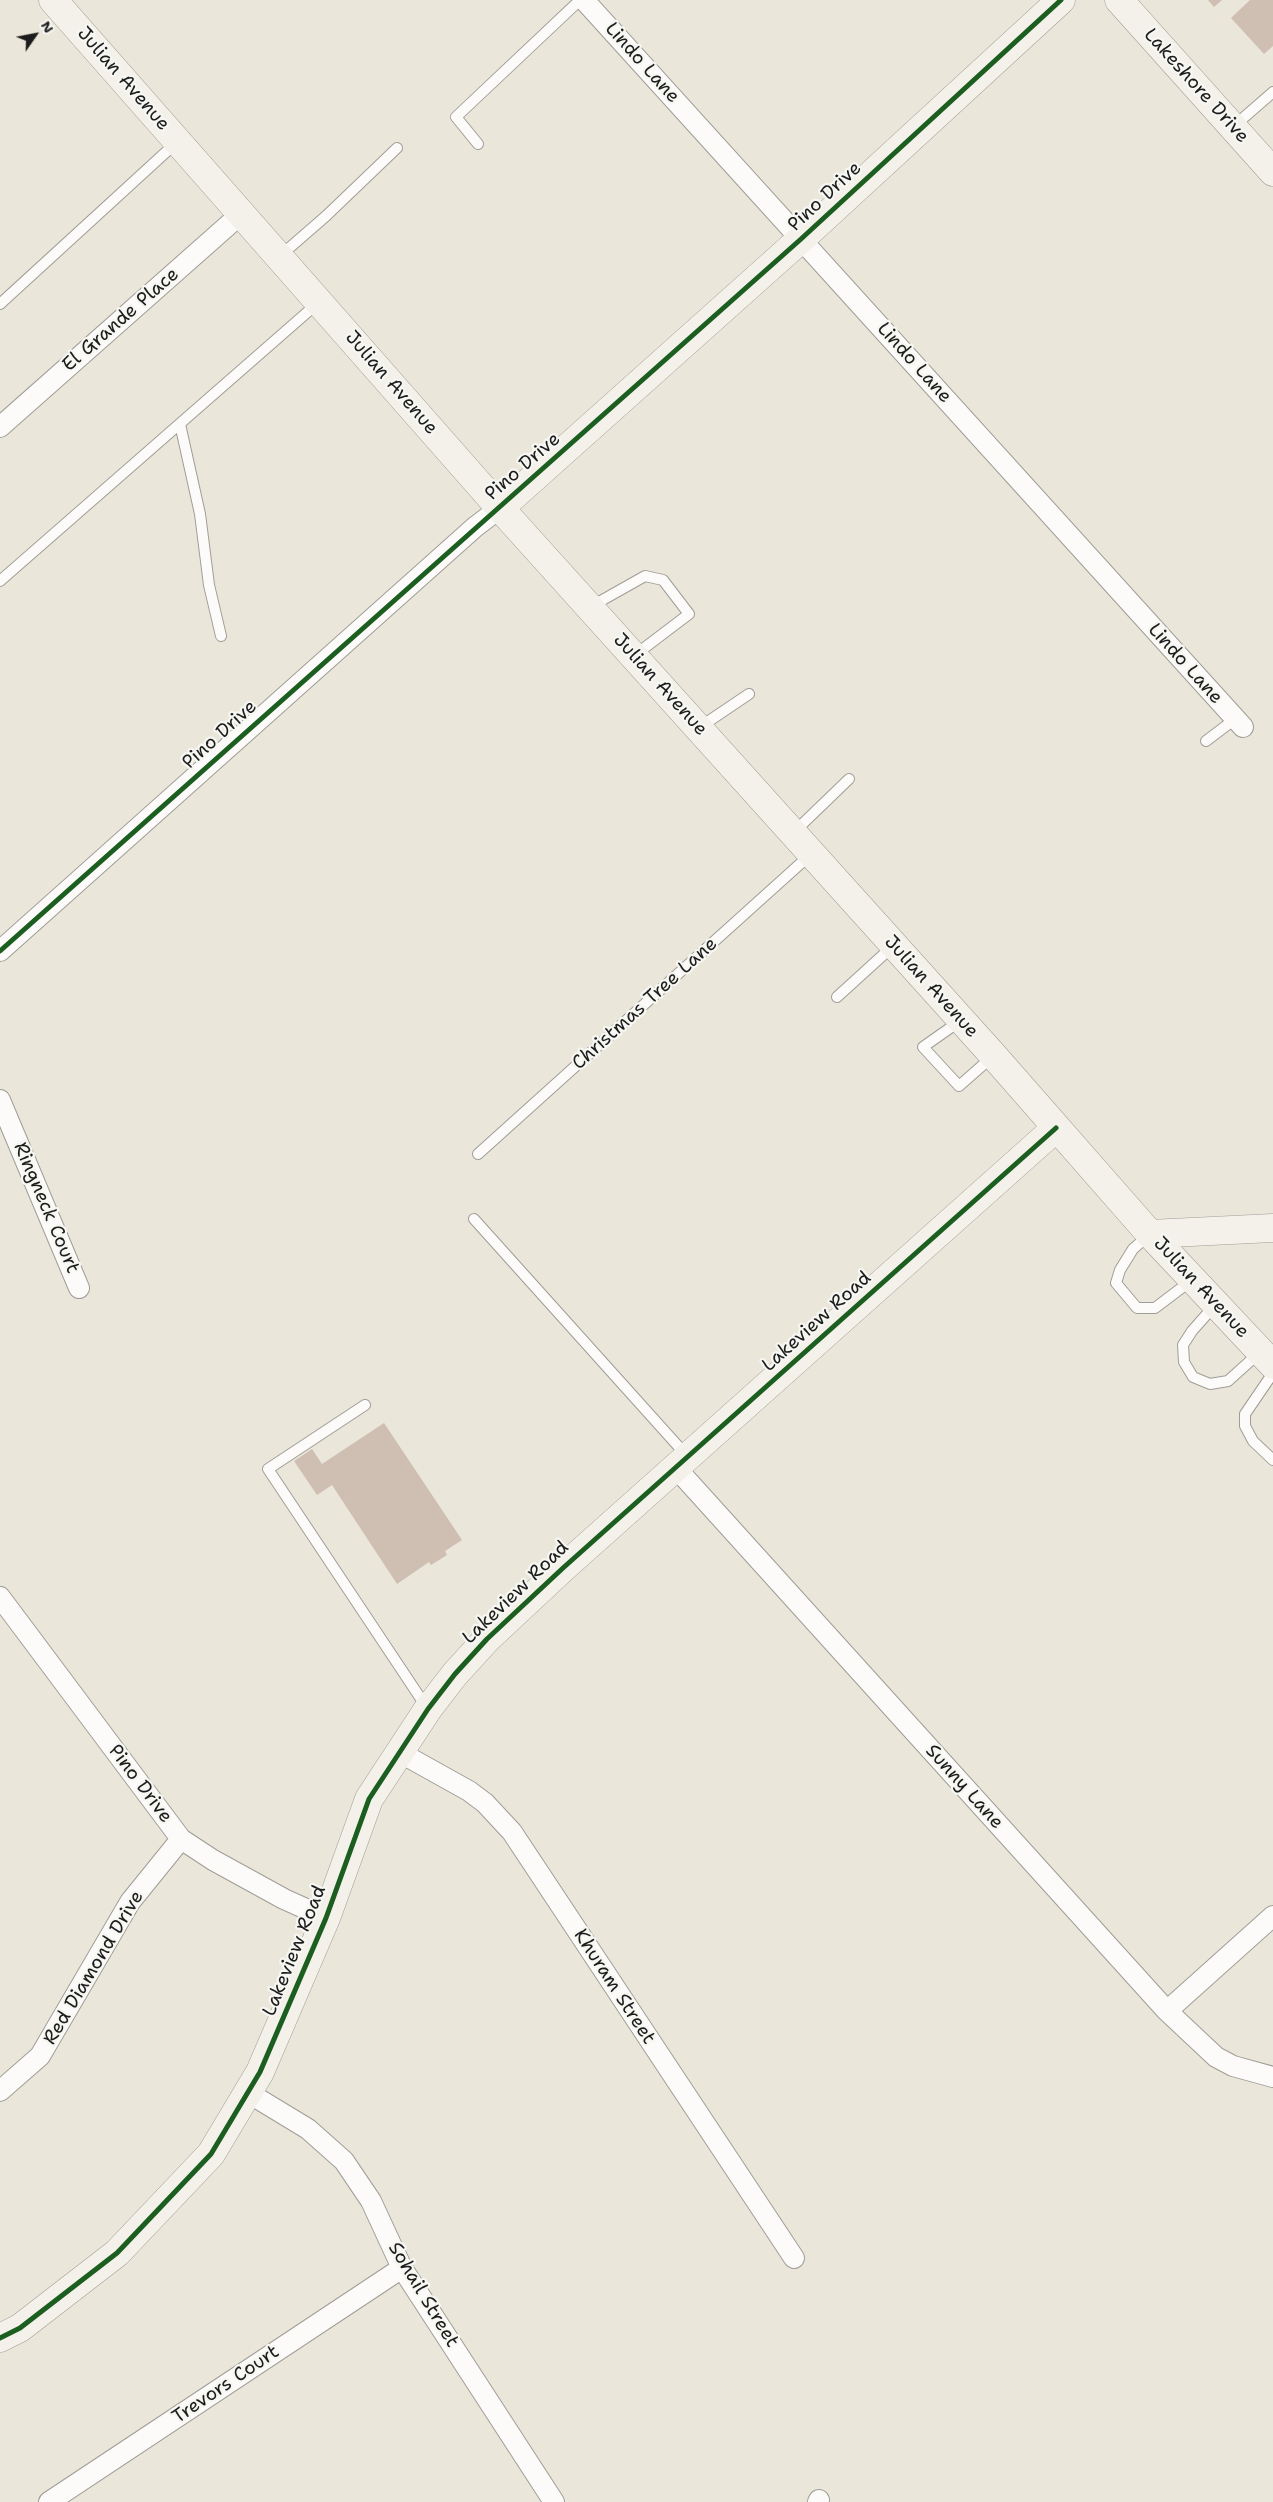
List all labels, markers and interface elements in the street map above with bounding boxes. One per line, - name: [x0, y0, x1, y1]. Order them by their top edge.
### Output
- north arrow: [10, 10, 60, 60]
- text: N: [37, 17, 58, 36]
- street label: Lindo Lane: [600, 18, 684, 108]
- street label: Julian Avenue: [72, 22, 174, 136]
- street label: Lakeshore Drive: [1139, 24, 1253, 148]
- street label: Pino Drive: [784, 157, 866, 237]
- street label: El Grande Place: [58, 263, 184, 377]
- street label: Lindo Lane: [872, 318, 956, 408]
- street label: Julian Avenue: [340, 326, 442, 440]
- street label: Pino Drive: [481, 428, 565, 506]
- street label: Lindo Lane: [1143, 619, 1227, 709]
- street label: Julian Avenue: [608, 629, 712, 741]
- street label: Pino Drive: [178, 696, 262, 774]
- street label: Julian Avenue: [879, 931, 983, 1043]
- street label: Christmas Tree Lane: [568, 933, 722, 1075]
- street label: Ringneck Court: [8, 1139, 84, 1277]
- street label: Julian Avenue: [1148, 1233, 1254, 1343]
- street label: Lakeview Road: [758, 1267, 876, 1377]
- street label: Lakeview Road: [458, 1537, 574, 1649]
- street label: Pino Drive: [103, 1740, 177, 1828]
- street label: Sunny Lane: [920, 1740, 1008, 1834]
- street label: Lakeview Road: [258, 1882, 332, 2020]
- street label: Red Diamond Drive: [39, 1887, 149, 2049]
- street label: Khuram Street: [568, 1925, 660, 2049]
- street label: Sohail Street: [383, 2238, 463, 2352]
- street label: Trevors Court: [168, 2341, 284, 2429]

